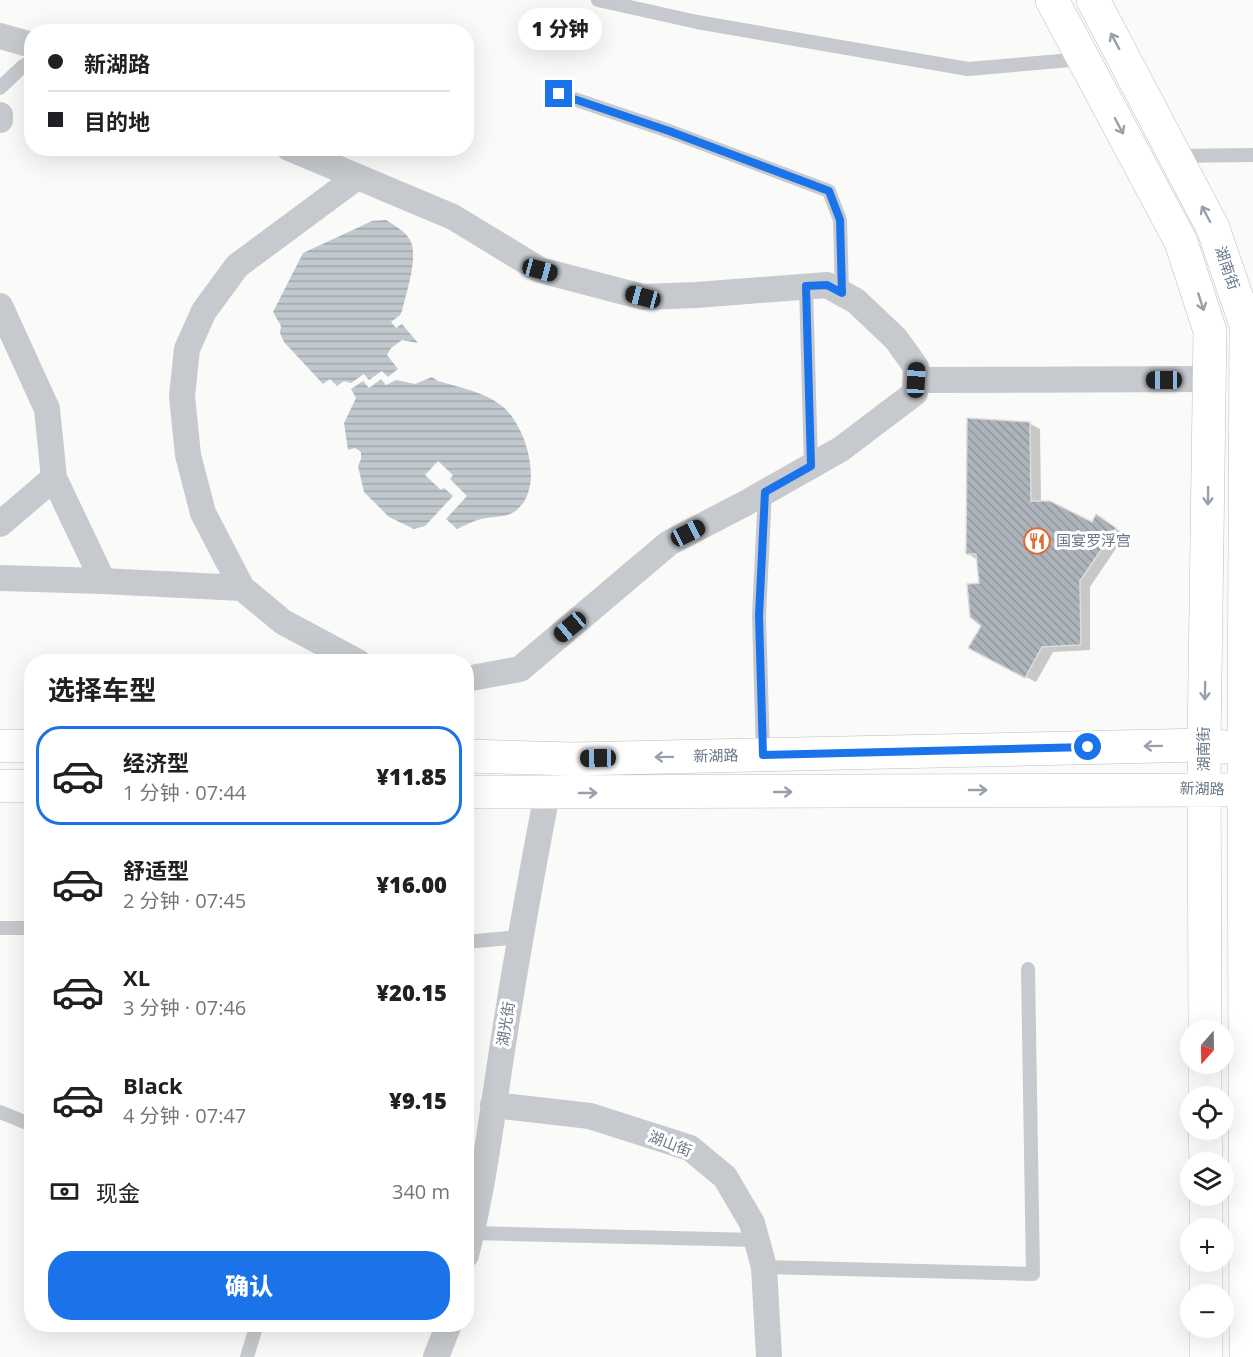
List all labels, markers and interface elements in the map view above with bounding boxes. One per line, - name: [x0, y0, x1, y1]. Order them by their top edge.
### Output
- callout: 1 分钟: [517, 7, 601, 49]
- text: 1 分钟: [532, 15, 588, 42]
- one-way arrow: [1108, 33, 1120, 51]
- text: 新湖路: [84, 48, 150, 78]
- route end: [545, 80, 572, 107]
- text: 目的地: [84, 106, 150, 136]
- one-way arrow: [1113, 117, 1125, 134]
- one-way arrow: [1200, 205, 1211, 223]
- street label: 湖南街: [1211, 243, 1245, 292]
- car: [520, 257, 560, 283]
- car: [623, 284, 663, 310]
- one-way arrow: [1196, 292, 1207, 311]
- car: [906, 362, 926, 398]
- car: [1146, 371, 1182, 389]
- one-way arrow: [1202, 485, 1213, 505]
- car: [668, 517, 708, 549]
- restaurant icon: 国宴罗浮宫: [1022, 526, 1052, 556]
- place label: 国宴罗浮宫: [1056, 530, 1131, 550]
- car: [550, 609, 590, 645]
- text: 选择车型: [48, 671, 156, 708]
- one-way arrow: [1199, 680, 1211, 700]
- street label: 湖南街: [1193, 726, 1213, 772]
- route start: [1074, 733, 1101, 760]
- one-way arrow: [1143, 740, 1163, 752]
- street label: 新湖路: [693, 745, 739, 765]
- text: 经济型: [123, 747, 189, 777]
- icon: car: [51, 749, 105, 803]
- car: [580, 749, 616, 767]
- one-way arrow: [654, 751, 674, 763]
- text: ¥11.85: [376, 761, 447, 791]
- street label: 新湖路: [1179, 778, 1225, 798]
- text: 1 分钟 · 07:44: [123, 779, 246, 806]
- one-way arrow: [967, 784, 987, 796]
- one-way arrow: [772, 786, 792, 798]
- one-way arrow: [577, 787, 597, 799]
- text: 舒适型: [123, 855, 189, 885]
- icon: car: [51, 857, 105, 911]
- text: ¥16.00: [376, 869, 447, 899]
- text: 2 分钟 · 07:45: [123, 887, 246, 914]
- text: XL: [123, 962, 150, 992]
- icon: car: [51, 965, 105, 1019]
- text: ¥20.15: [376, 977, 447, 1007]
- text: 3 分钟 · 07:46: [123, 994, 246, 1021]
- street label: 湖光街: [492, 1000, 518, 1048]
- north arrow: [1180, 1020, 1234, 1074]
- map controls: [1180, 1020, 1234, 1338]
- text: Black: [123, 1070, 183, 1100]
- icon: car: [51, 1073, 105, 1127]
- text: ¥9.15: [389, 1085, 447, 1115]
- button: locate: [1180, 1086, 1234, 1140]
- text: 4 分钟 · 07:47: [123, 1102, 246, 1129]
- street label: 湖山街: [646, 1126, 695, 1160]
- button: layers: [1180, 1152, 1234, 1206]
- icon: cash: [48, 1175, 81, 1208]
- text: 现金: [96, 1177, 140, 1207]
- text: 340 m: [392, 1178, 450, 1205]
- button: +: [1180, 1218, 1234, 1272]
- button: 确认: [48, 1251, 450, 1320]
- button: −: [1180, 1284, 1234, 1338]

